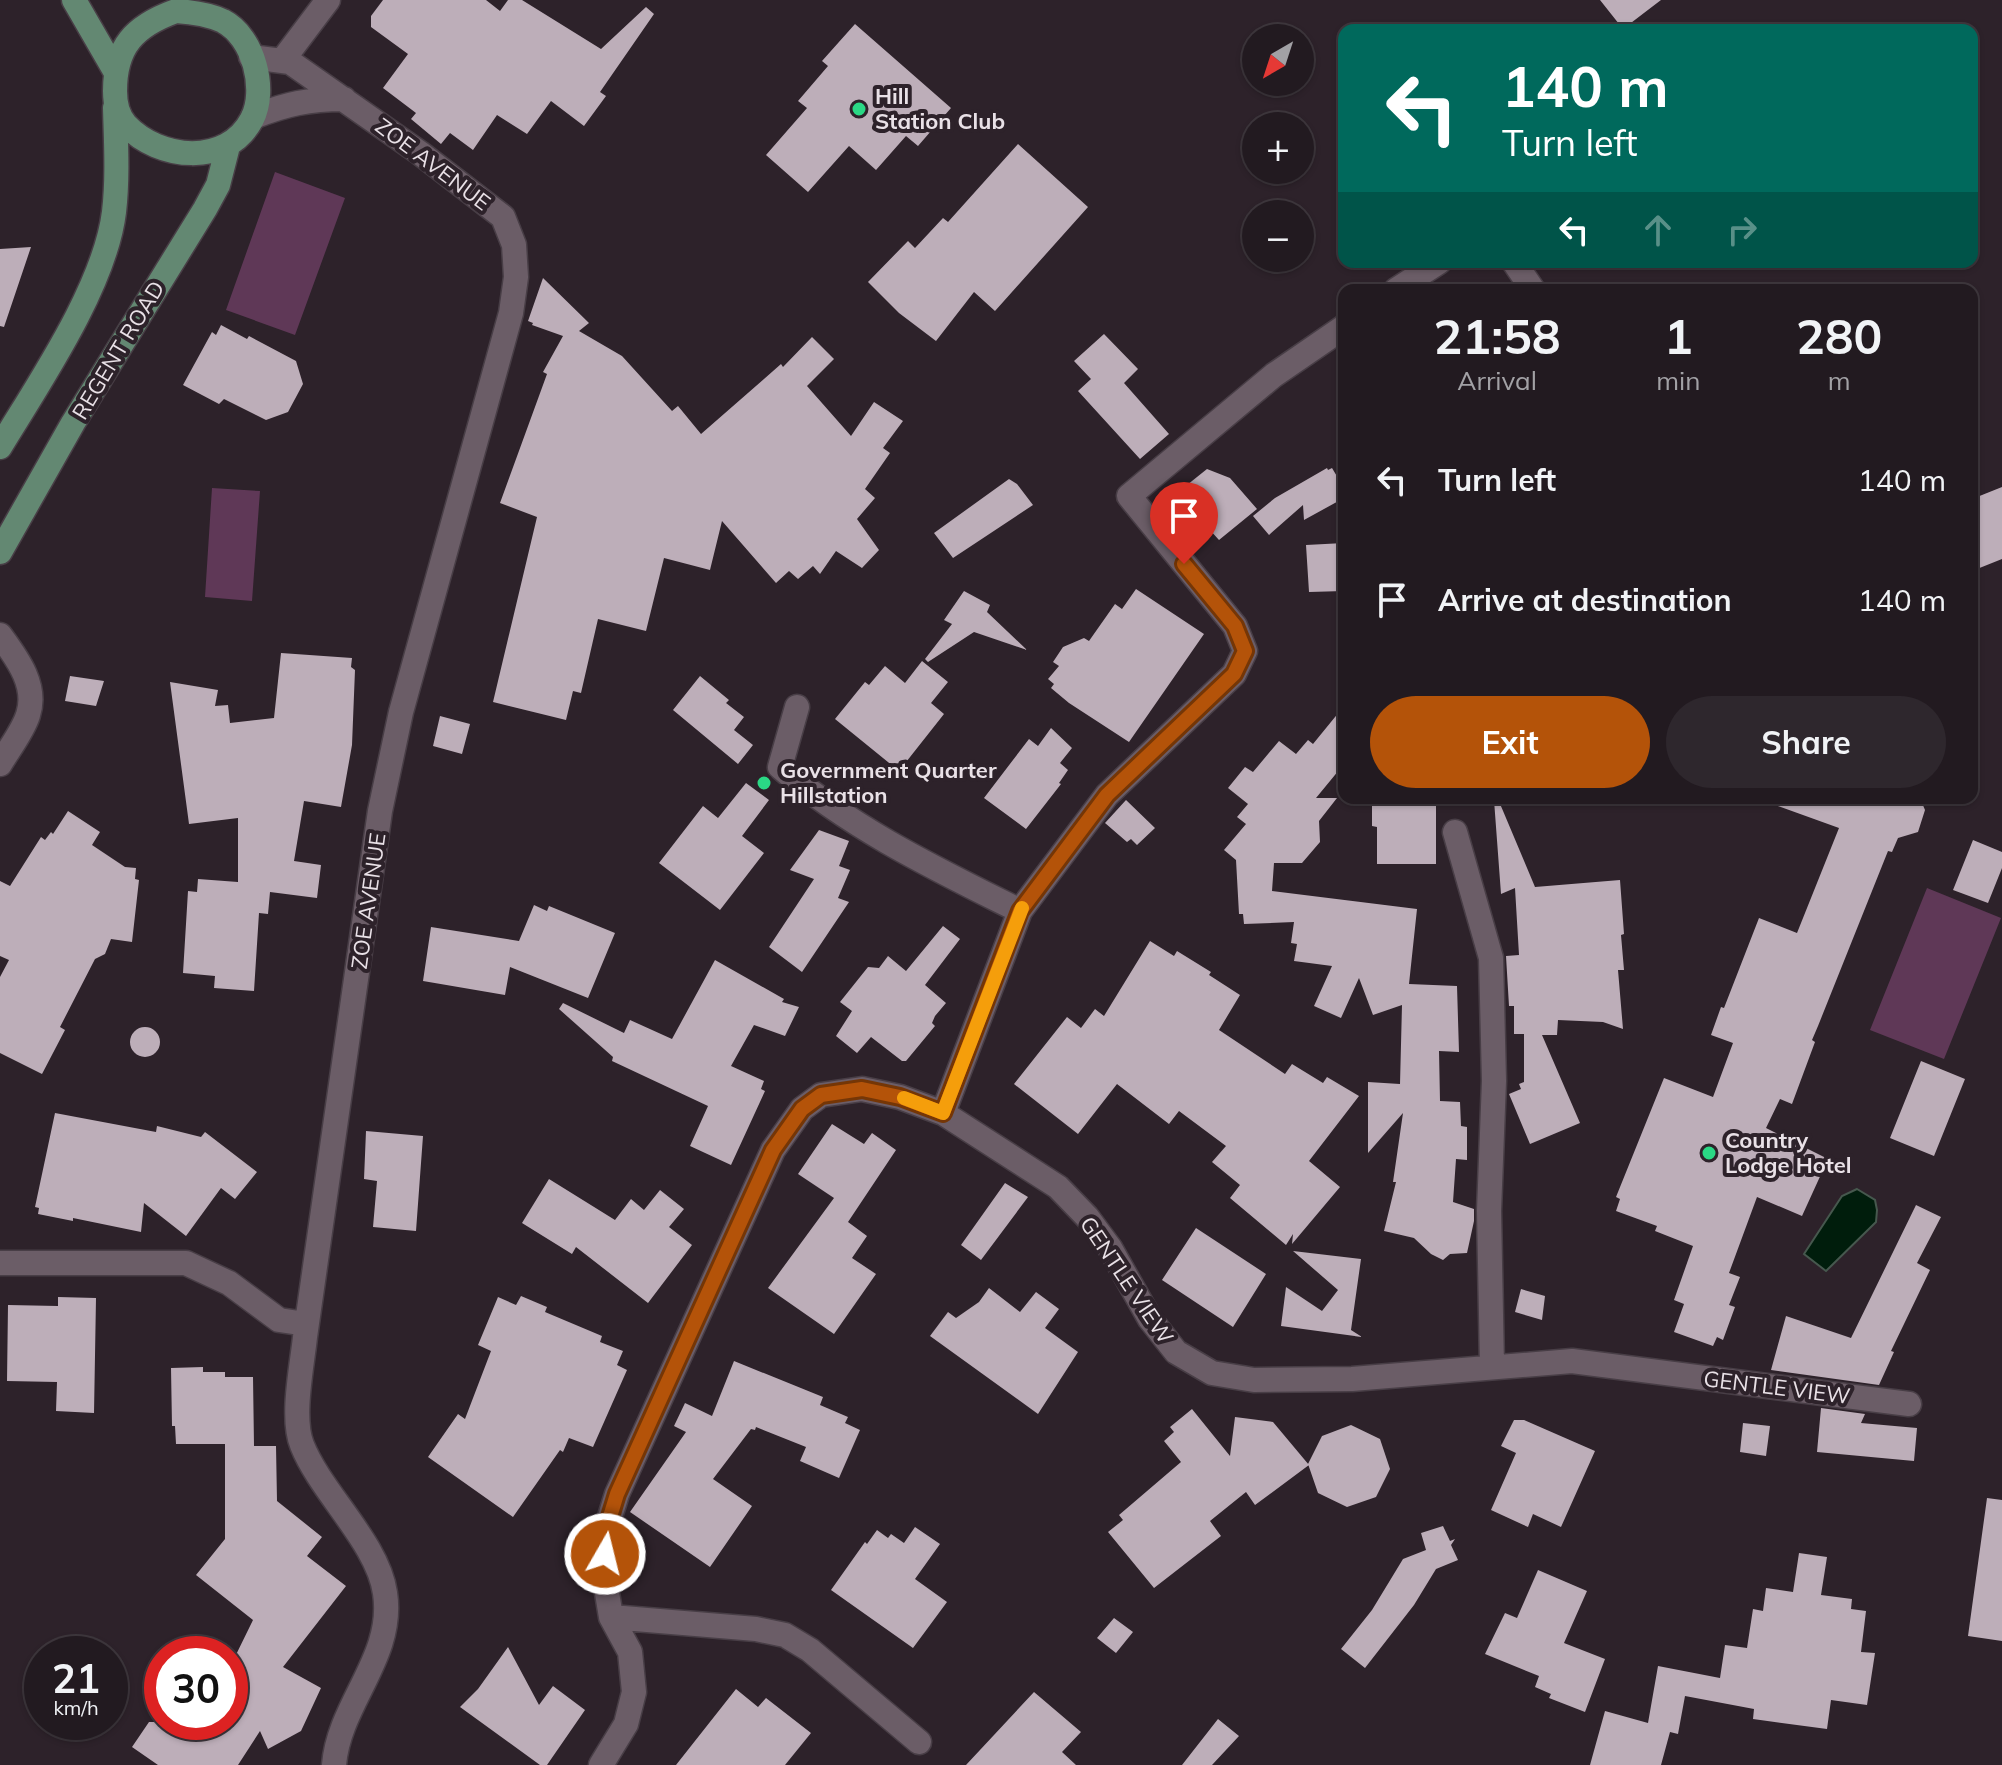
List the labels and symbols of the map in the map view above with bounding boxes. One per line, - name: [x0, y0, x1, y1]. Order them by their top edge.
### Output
- north arrow: [1242, 24, 1314, 96]
- place label: Hill Station Club: [875, 82, 1005, 135]
- marker: Hill Station Club: [850, 100, 868, 118]
- street label: ZOE AVENUE: [370, 112, 496, 216]
- street label: REGENT ROAD: [66, 275, 170, 425]
- pin: [1150, 482, 1218, 564]
- place label: Government Quarter Hillstation: [780, 756, 997, 809]
- marker: Government Quarter Hillstation: [755, 774, 773, 792]
- street label: ZOE AVENUE: [345, 831, 391, 971]
- place label: Country Lodge Hotel: [1725, 1126, 1852, 1179]
- marker: Country Lodge Hotel: [1700, 1144, 1718, 1162]
- street label: GENTLE VIEW: [1074, 1211, 1180, 1349]
- street label: GENTLE VIEW: [1702, 1364, 1852, 1410]
- position arrow: [563, 1512, 647, 1596]
- speed limit sign: 30: [144, 1636, 248, 1740]

